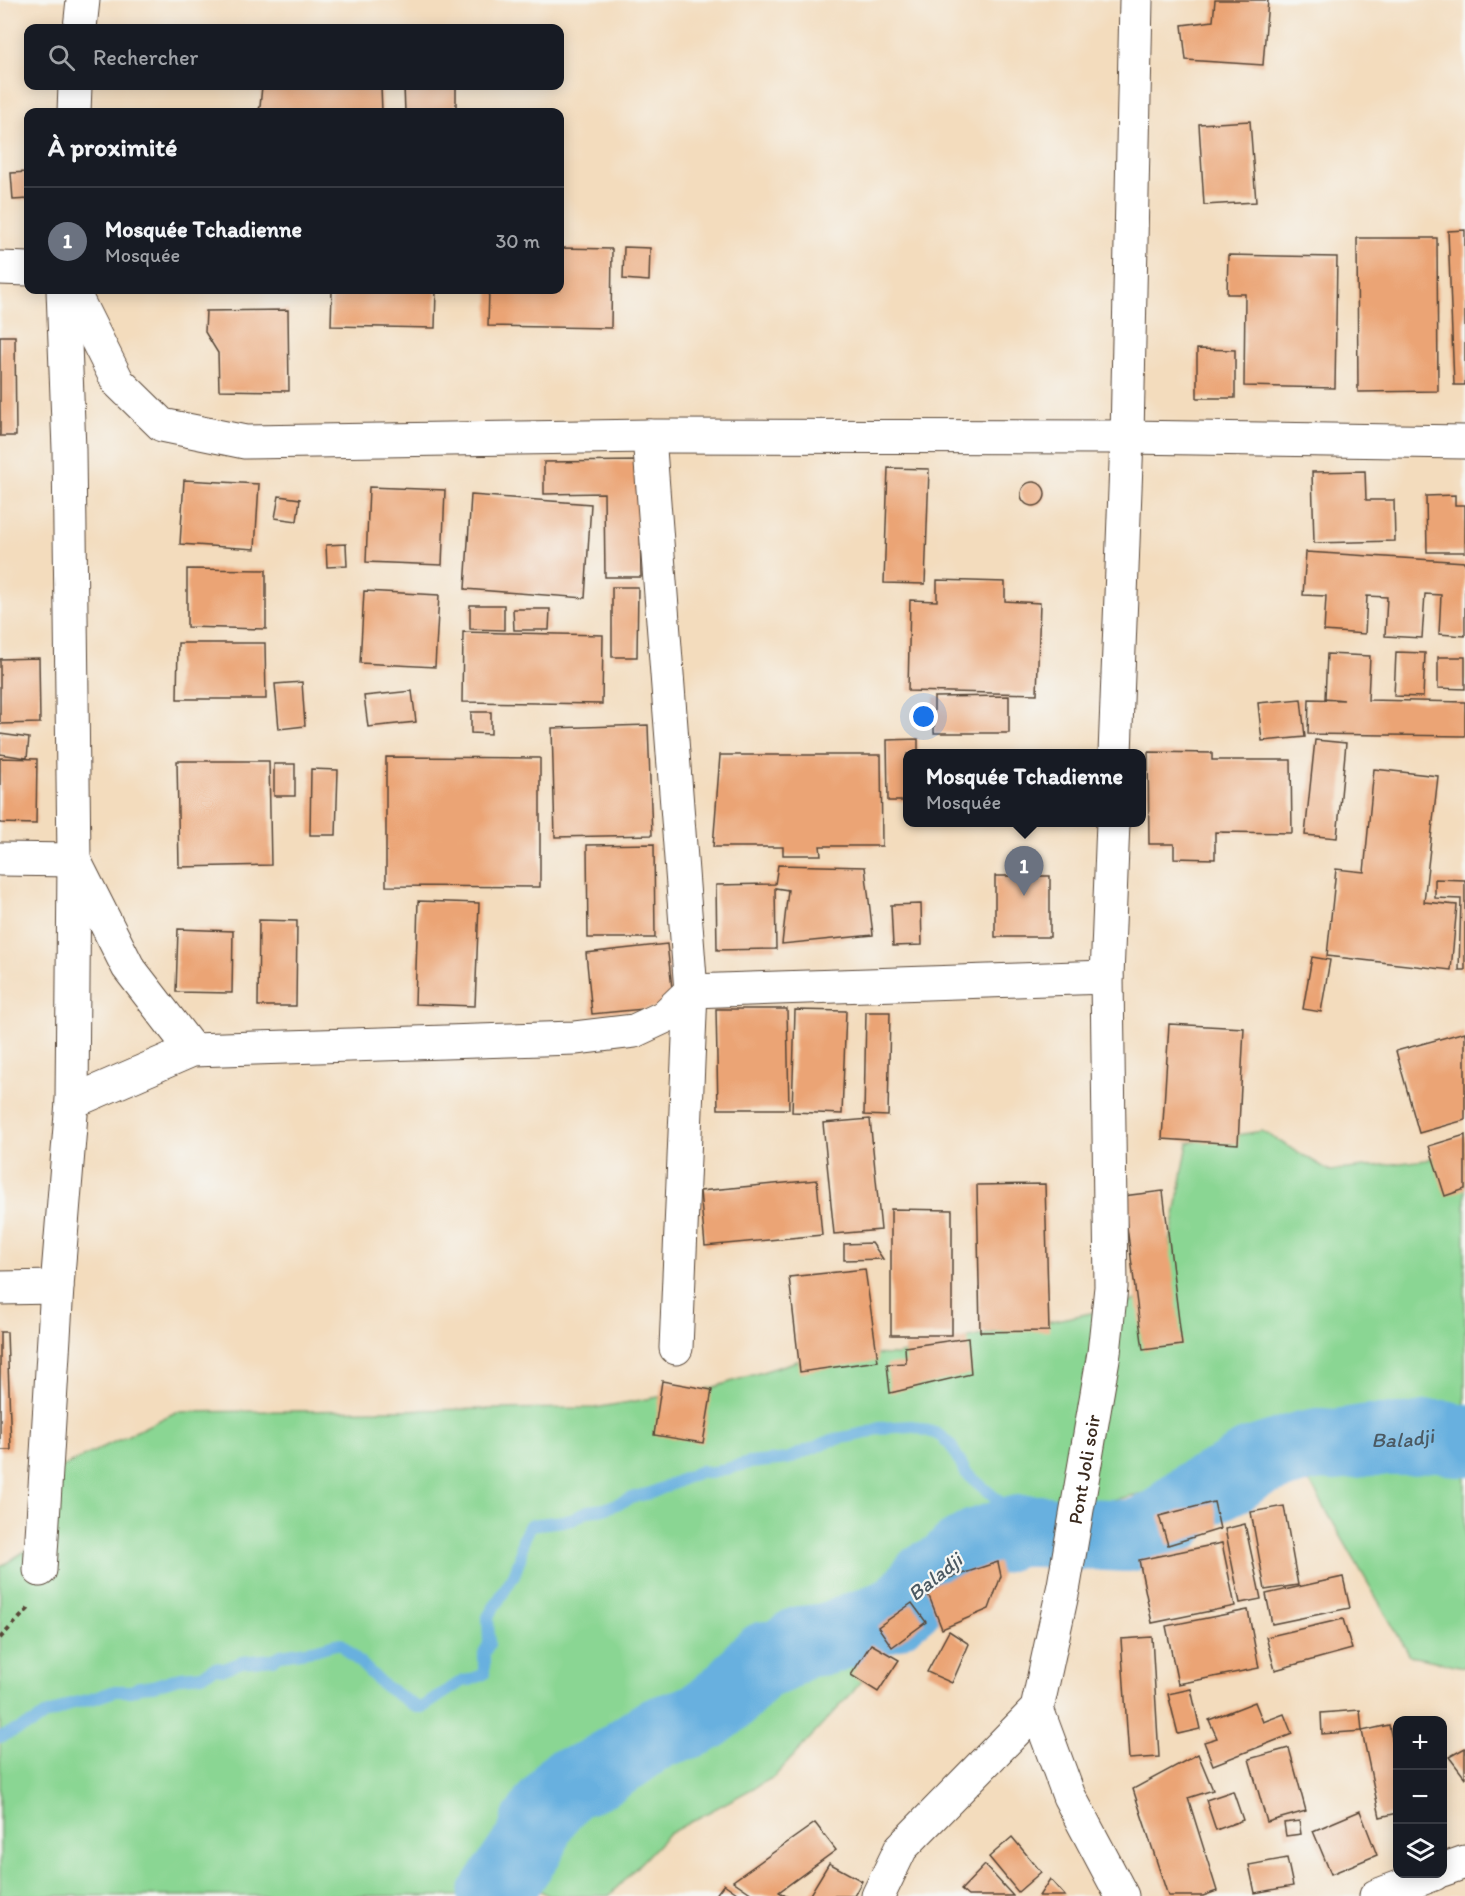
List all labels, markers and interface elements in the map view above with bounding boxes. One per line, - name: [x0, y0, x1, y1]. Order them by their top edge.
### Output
- search box: [24, 24, 564, 90]
- icon: search: [45, 41, 78, 74]
- text: Rechercher: [93, 44, 198, 71]
- text: À proximité: [48, 131, 177, 163]
- text: Mosquée Tchadienne: [105, 216, 302, 243]
- text: 1: [63, 229, 72, 253]
- text: 30 m: [495, 229, 540, 253]
- text: Mosquée: [105, 243, 180, 267]
- your location: [909, 702, 938, 731]
- popup: [903, 749, 1146, 827]
- text: Mosquée Tchadienne: [926, 763, 1123, 790]
- text: Mosquée: [926, 790, 1001, 814]
- pin: 1: [1004, 846, 1044, 896]
- street label: Pont Joli soir: [1063, 1412, 1105, 1526]
- water label: Baladji: [1371, 1422, 1438, 1453]
- water label: Baladji: [903, 1546, 969, 1606]
- map controls: [1393, 1716, 1447, 1878]
- button: +: [1393, 1716, 1447, 1770]
- button: −: [1393, 1770, 1447, 1824]
- button: layers: [1393, 1824, 1447, 1878]

